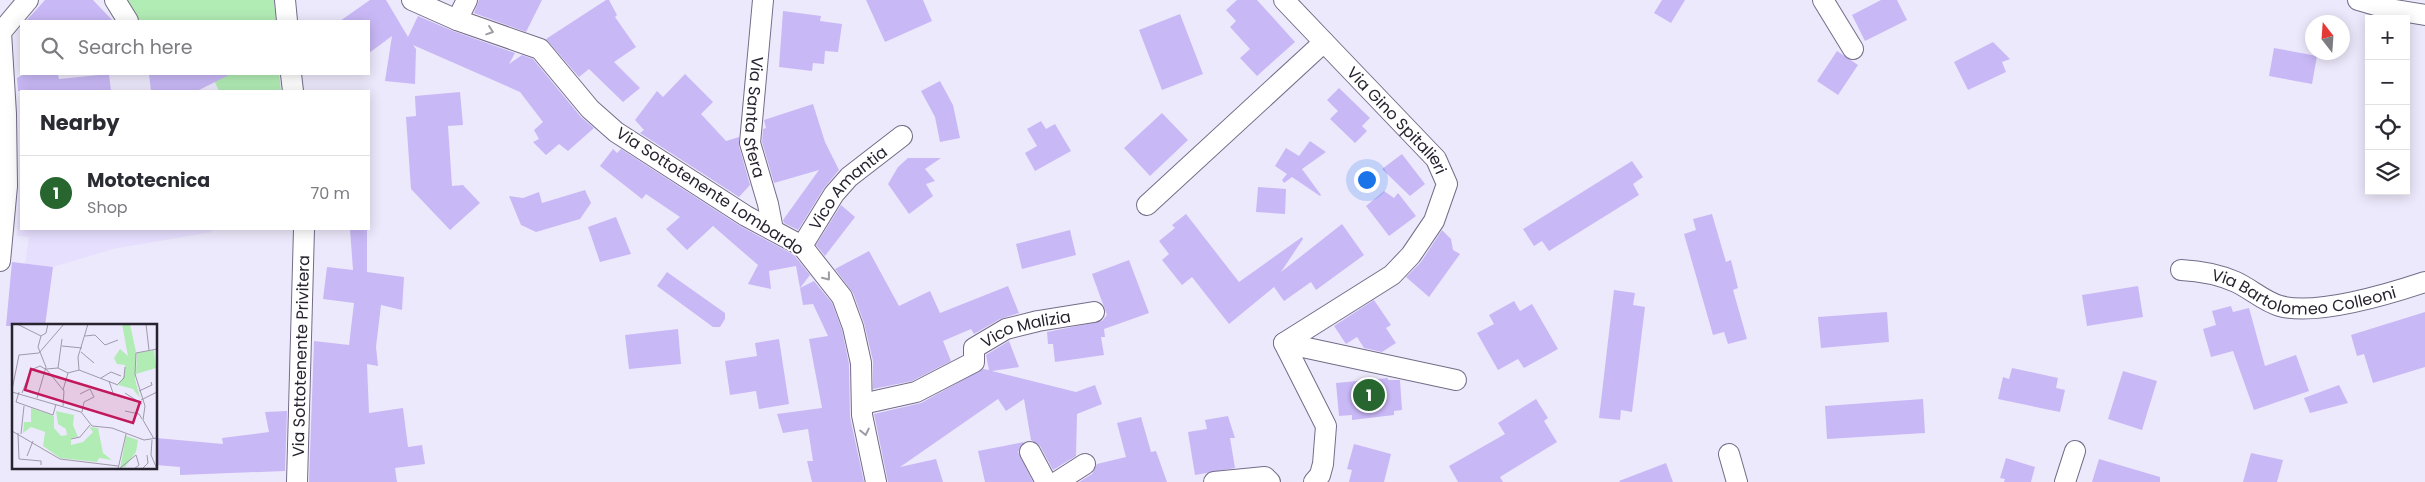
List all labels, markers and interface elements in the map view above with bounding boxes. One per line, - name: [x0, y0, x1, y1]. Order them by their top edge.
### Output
- north arrow: [2305, 15, 2350, 60]
- map controls: [2365, 15, 2410, 195]
- button: +: [2365, 15, 2410, 60]
- search box: [20, 20, 370, 75]
- one-way arrow: [485, 26, 493, 36]
- icon: search: [38, 34, 66, 62]
- text: Search here: [78, 34, 192, 61]
- street label: Via Santa Sfera: [738, 55, 771, 181]
- button: −: [2365, 60, 2410, 105]
- street label: Via Gino Spitalieri: [1342, 61, 1453, 178]
- button: locate: [2365, 105, 2410, 150]
- text: Nearby: [40, 108, 120, 137]
- street label: Via Sottotenente Lombardo: [612, 121, 808, 261]
- street label: Vico Amantia: [803, 140, 892, 234]
- button: layers: [2365, 150, 2410, 195]
- text: Mototecnica: [87, 167, 210, 194]
- your location: [1354, 167, 1380, 193]
- text: 1: [53, 182, 59, 205]
- text: 70 m: [310, 182, 350, 205]
- text: Shop: [87, 196, 128, 219]
- street label: Via Sottotenente Privitera: [286, 255, 315, 457]
- street label: Via Bartolomeo Colleoni: [2209, 263, 2399, 320]
- one-way arrow: [822, 272, 831, 281]
- street label: Vico Malizia: [976, 304, 1072, 353]
- inset map: [12, 324, 158, 470]
- pin: 1: [1353, 376, 1385, 414]
- one-way arrow: [860, 427, 870, 436]

